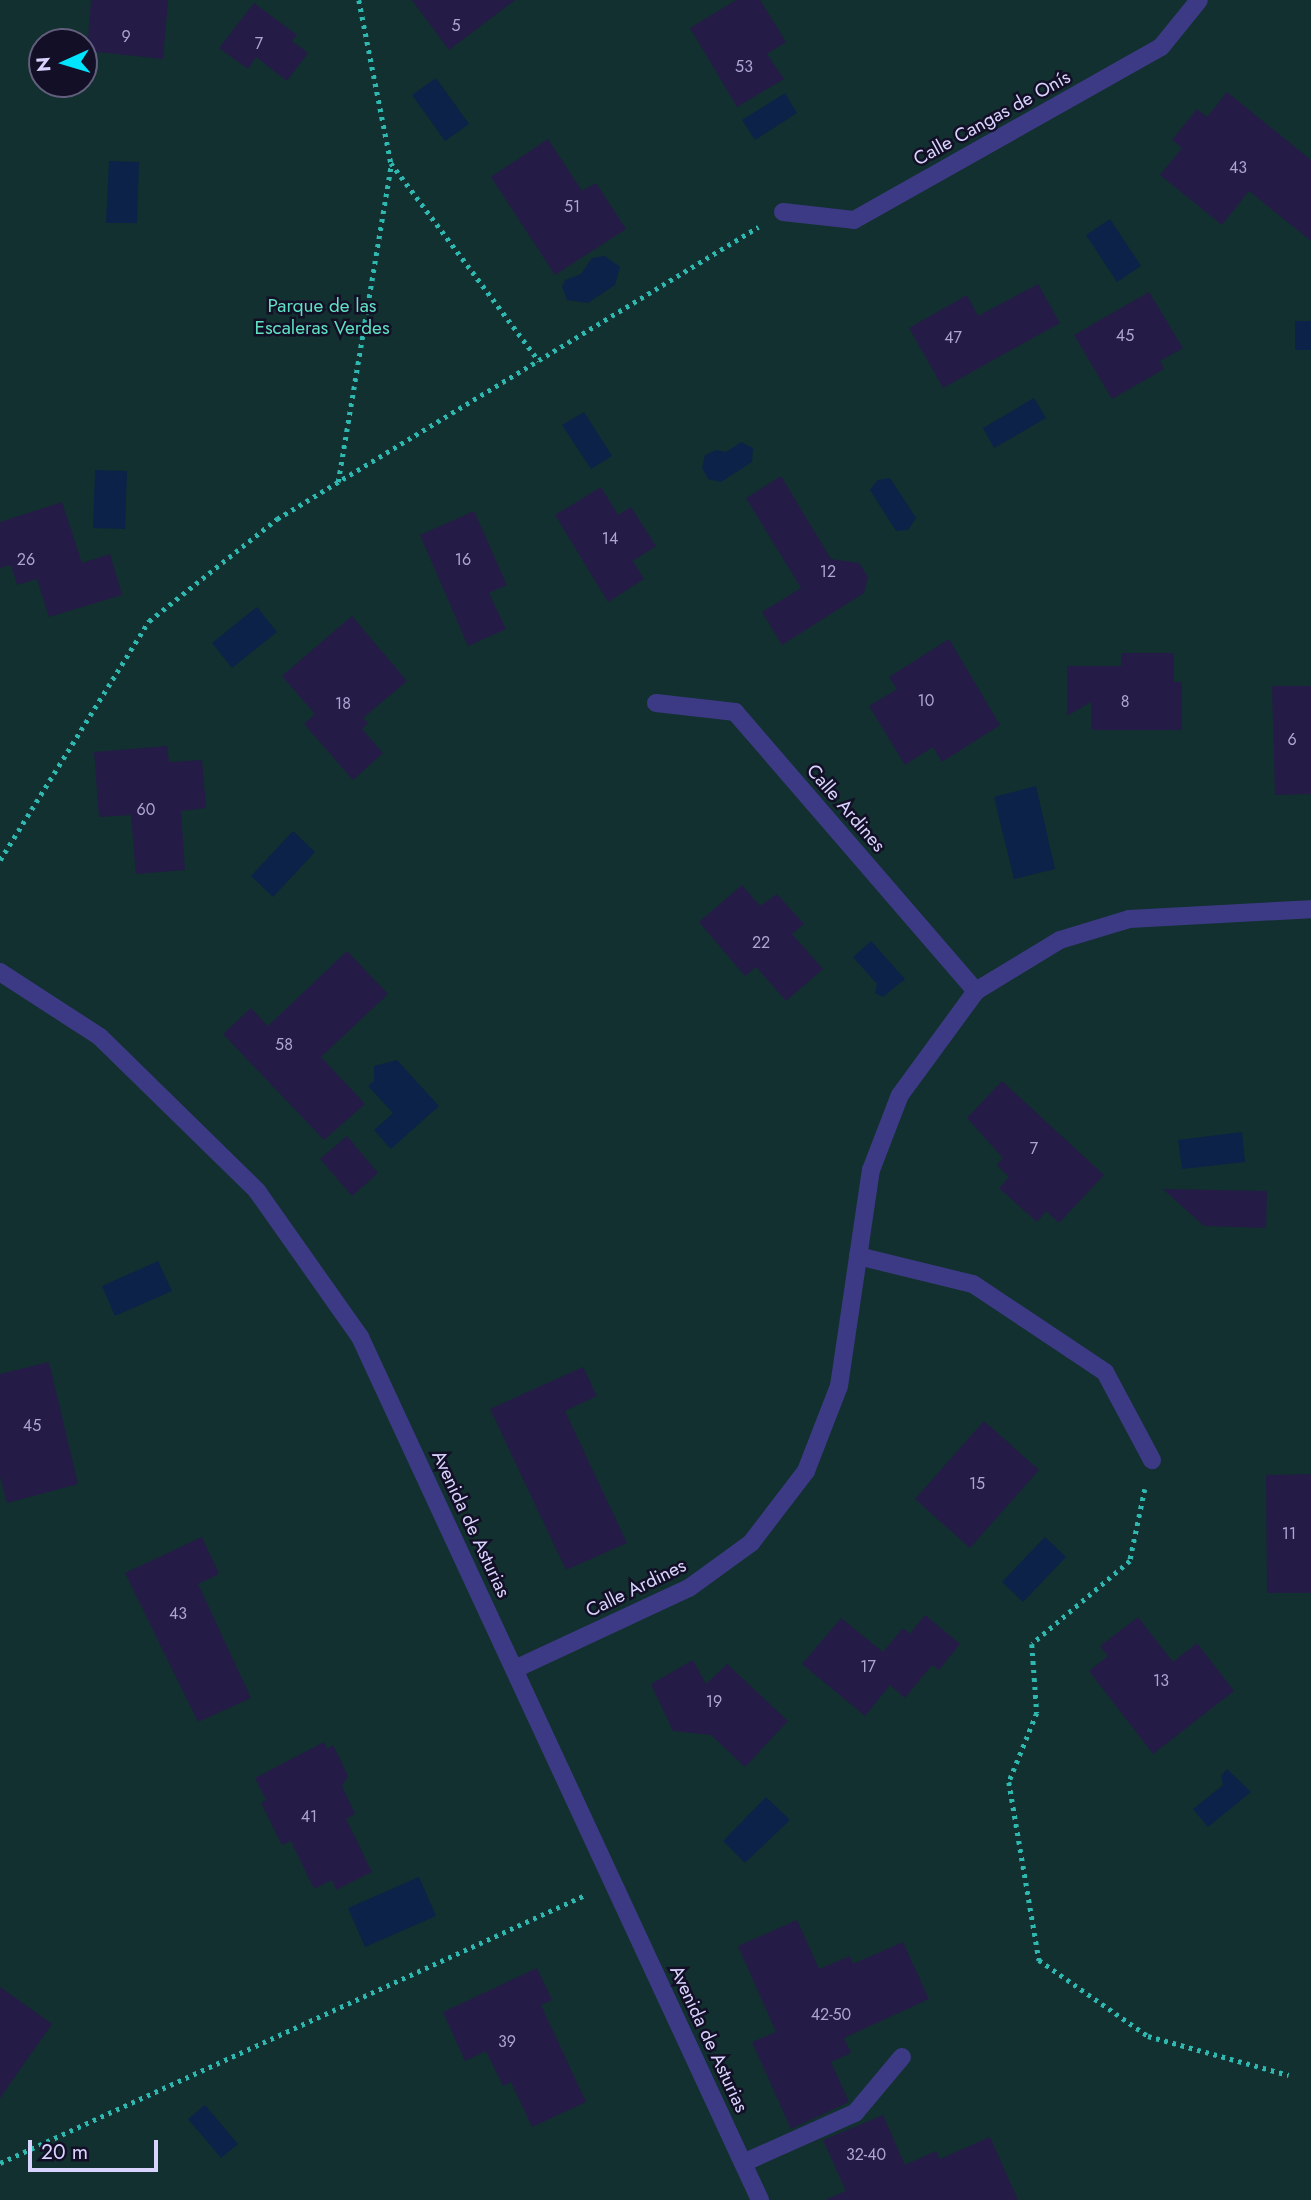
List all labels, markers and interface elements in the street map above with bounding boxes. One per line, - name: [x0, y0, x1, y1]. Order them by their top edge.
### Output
- house number: 5: [451, 16, 461, 36]
- house number: 9: [121, 27, 131, 47]
- north arrow: [28, 28, 98, 98]
- house number: 7: [255, 34, 263, 54]
- text: N: [30, 56, 58, 73]
- house number: 53: [735, 57, 753, 77]
- street label: Calle Cangas de Onís: [910, 65, 1074, 171]
- house number: 43: [1229, 158, 1247, 178]
- house number: 51: [564, 197, 580, 217]
- park label: Parque de las Escaleras Verdes: [254, 295, 390, 339]
- house number: 45: [1116, 326, 1134, 346]
- house number: 47: [944, 328, 962, 348]
- house number: 14: [602, 529, 618, 549]
- house number: 26: [17, 550, 35, 570]
- house number: 16: [455, 550, 471, 570]
- house number: 12: [820, 562, 836, 582]
- house number: 10: [918, 691, 934, 711]
- house number: 8: [1121, 692, 1129, 712]
- house number: 18: [335, 694, 351, 714]
- house number: 6: [1287, 730, 1297, 750]
- street label: Calle Ardines: [802, 760, 890, 856]
- house number: 60: [137, 800, 155, 820]
- house number: 22: [752, 933, 770, 953]
- house number: 58: [275, 1035, 293, 1055]
- house number: 7: [1030, 1139, 1038, 1159]
- house number: 45: [23, 1416, 41, 1436]
- street label: Avenida de Asturias: [427, 1447, 515, 1601]
- house number: 15: [969, 1474, 985, 1494]
- house number: 11: [1282, 1524, 1296, 1544]
- street label: Calle Ardines: [582, 1554, 690, 1622]
- house number: 43: [169, 1604, 187, 1624]
- house number: 17: [860, 1657, 876, 1677]
- house number: 13: [1153, 1671, 1169, 1691]
- house number: 19: [706, 1692, 722, 1712]
- house number: 41: [301, 1807, 317, 1827]
- street label: Avenida de Asturias: [665, 1962, 753, 2116]
- house number: 42-50: [811, 2005, 851, 2025]
- house number: 39: [498, 2032, 516, 2052]
- scale bar: [32, 2126, 161, 2170]
- text: 20 m: [41, 2137, 88, 2167]
- house number: 32-40: [846, 2145, 886, 2165]

